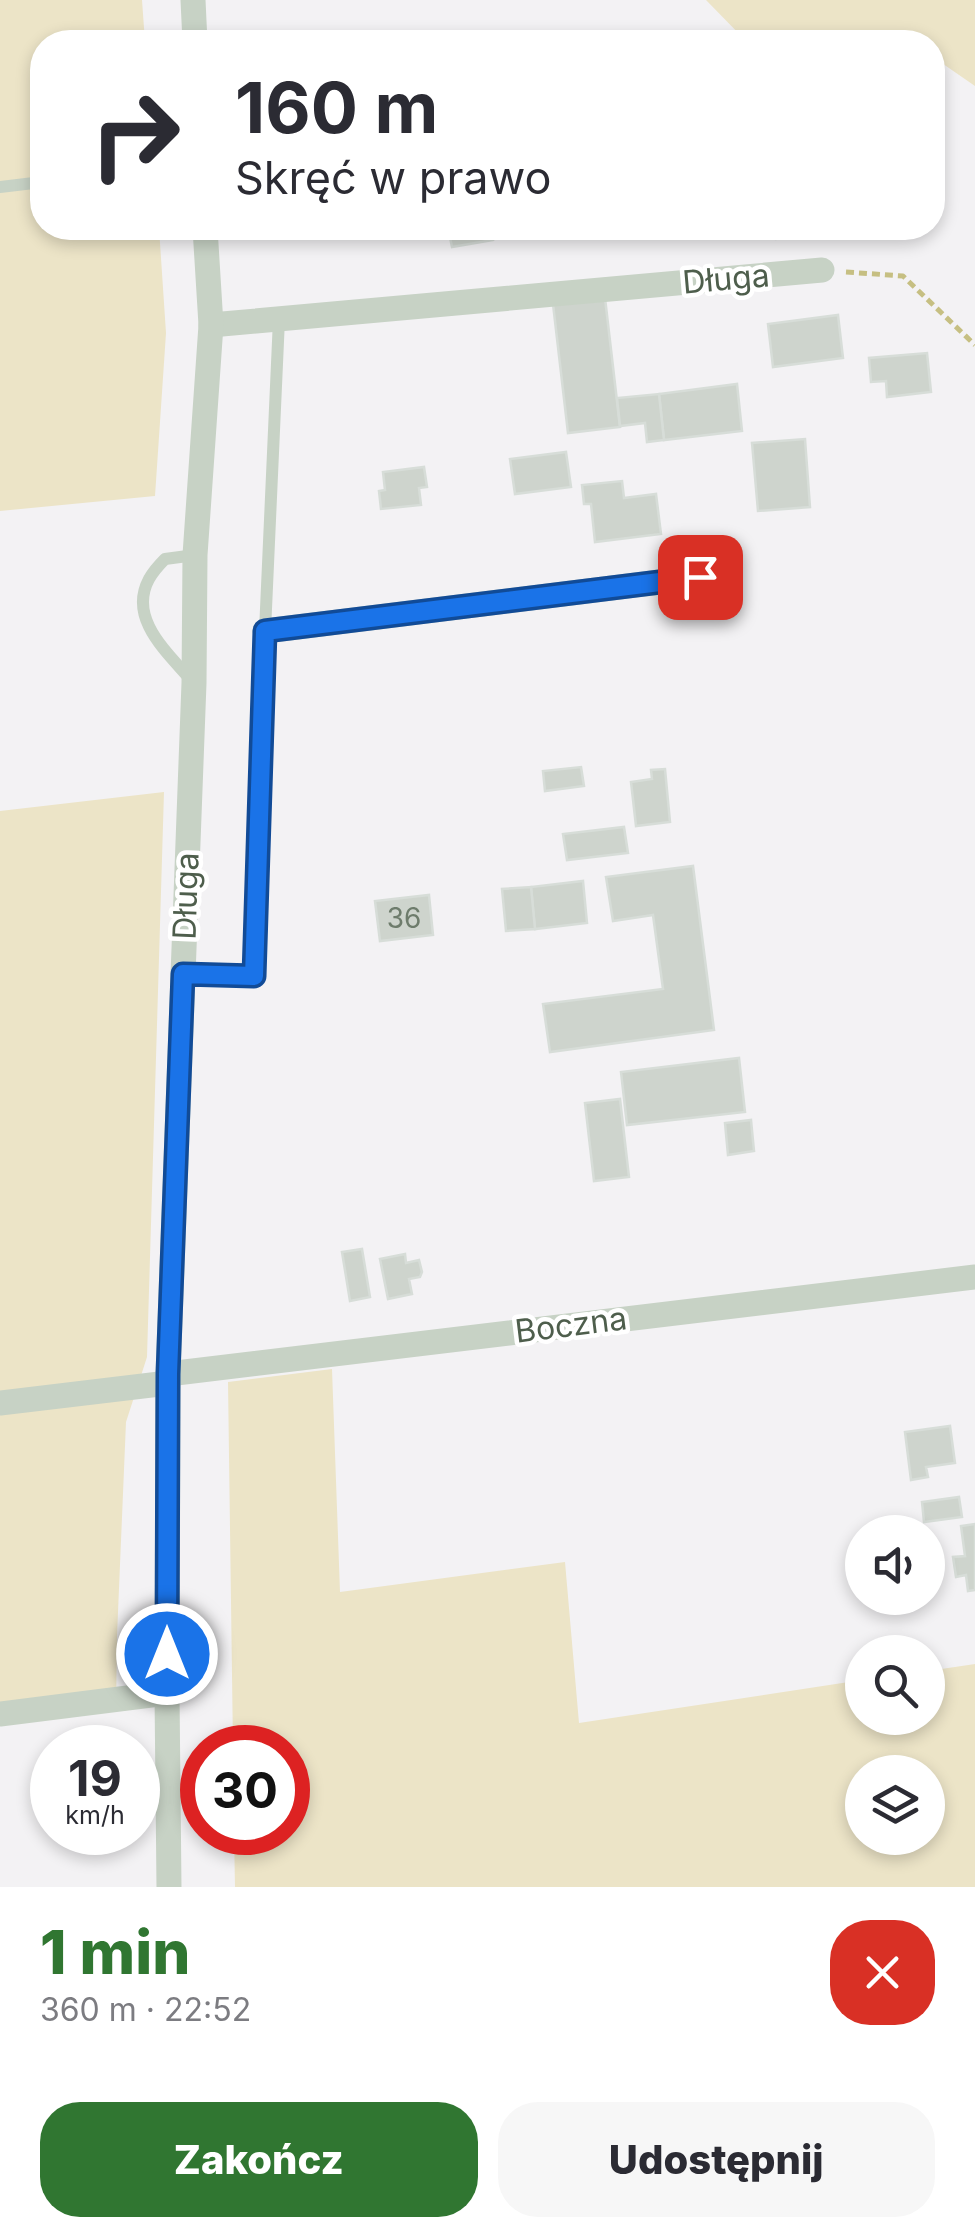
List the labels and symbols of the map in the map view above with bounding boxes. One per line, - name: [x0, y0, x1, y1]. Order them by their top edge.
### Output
- street label: Długa: [681, 255, 771, 302]
- pin: [658, 535, 743, 620]
- street label: Długa: [164, 852, 207, 940]
- house number: 36: [387, 901, 421, 935]
- street label: Boczna: [513, 1298, 629, 1351]
- position arrow: [115, 1602, 219, 1706]
- speed limit sign: 30: [180, 1725, 310, 1855]

